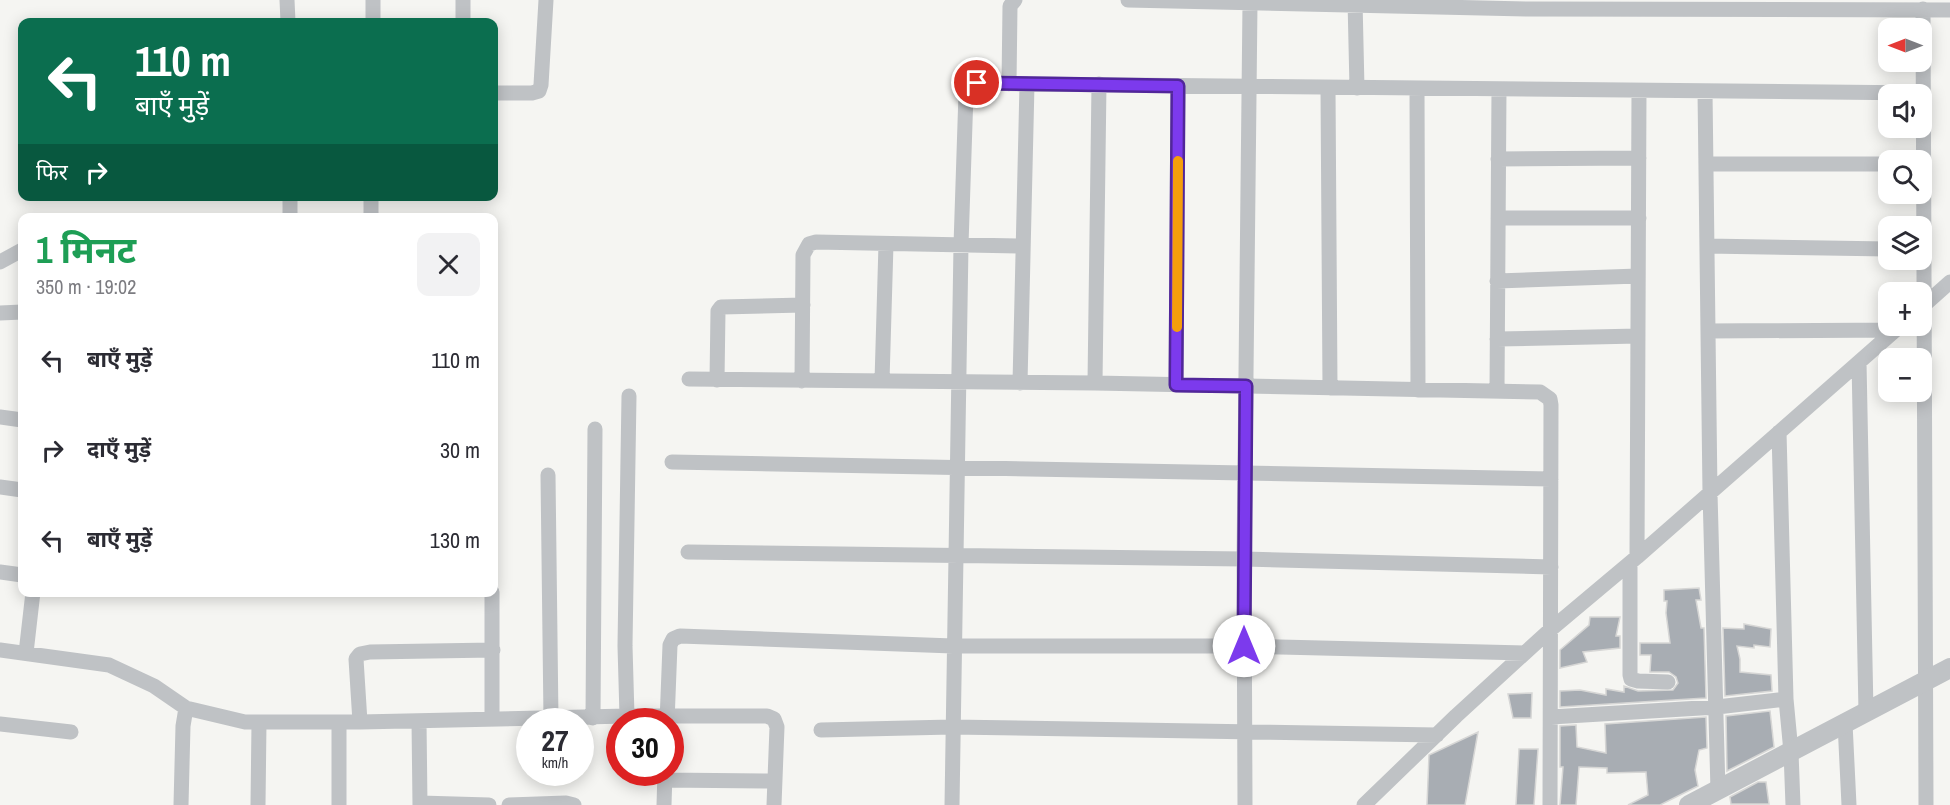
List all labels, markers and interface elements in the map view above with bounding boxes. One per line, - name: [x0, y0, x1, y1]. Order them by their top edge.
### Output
- north arrow: [1878, 18, 1932, 72]
- map controls: [1878, 18, 1932, 402]
- text: 110 m: [135, 33, 231, 89]
- icon: left: [36, 42, 114, 120]
- pin: [951, 57, 1002, 108]
- icon: arrive: [960, 66, 993, 99]
- button: sound: [1878, 84, 1932, 138]
- text: बाएँ मुड़ें: [135, 87, 209, 123]
- button: search: [1878, 150, 1932, 204]
- icon: right: [80, 156, 113, 189]
- text: फिर: [36, 157, 68, 187]
- button: layers: [1878, 216, 1932, 270]
- text: 1 मिनट: [36, 226, 136, 274]
- button: close: [417, 233, 480, 296]
- text: 350 m · 19:02: [36, 273, 136, 300]
- button: +: [1878, 282, 1932, 336]
- icon: left: [36, 344, 69, 377]
- text: बाएँ मुड़ें: [87, 344, 152, 374]
- text: 110 m: [431, 345, 480, 375]
- button: −: [1878, 348, 1932, 402]
- icon: right: [36, 434, 69, 467]
- text: दाएँ मुड़ें: [87, 434, 151, 464]
- text: 30 m: [440, 435, 480, 465]
- icon: left: [36, 524, 69, 557]
- text: बाएँ मुड़ें: [87, 524, 152, 554]
- text: 130 m: [430, 525, 480, 555]
- position arrow: [1212, 614, 1276, 678]
- speed limit sign: 30: [606, 708, 684, 786]
- text: 27: [541, 720, 569, 760]
- text: km/h: [542, 752, 568, 773]

